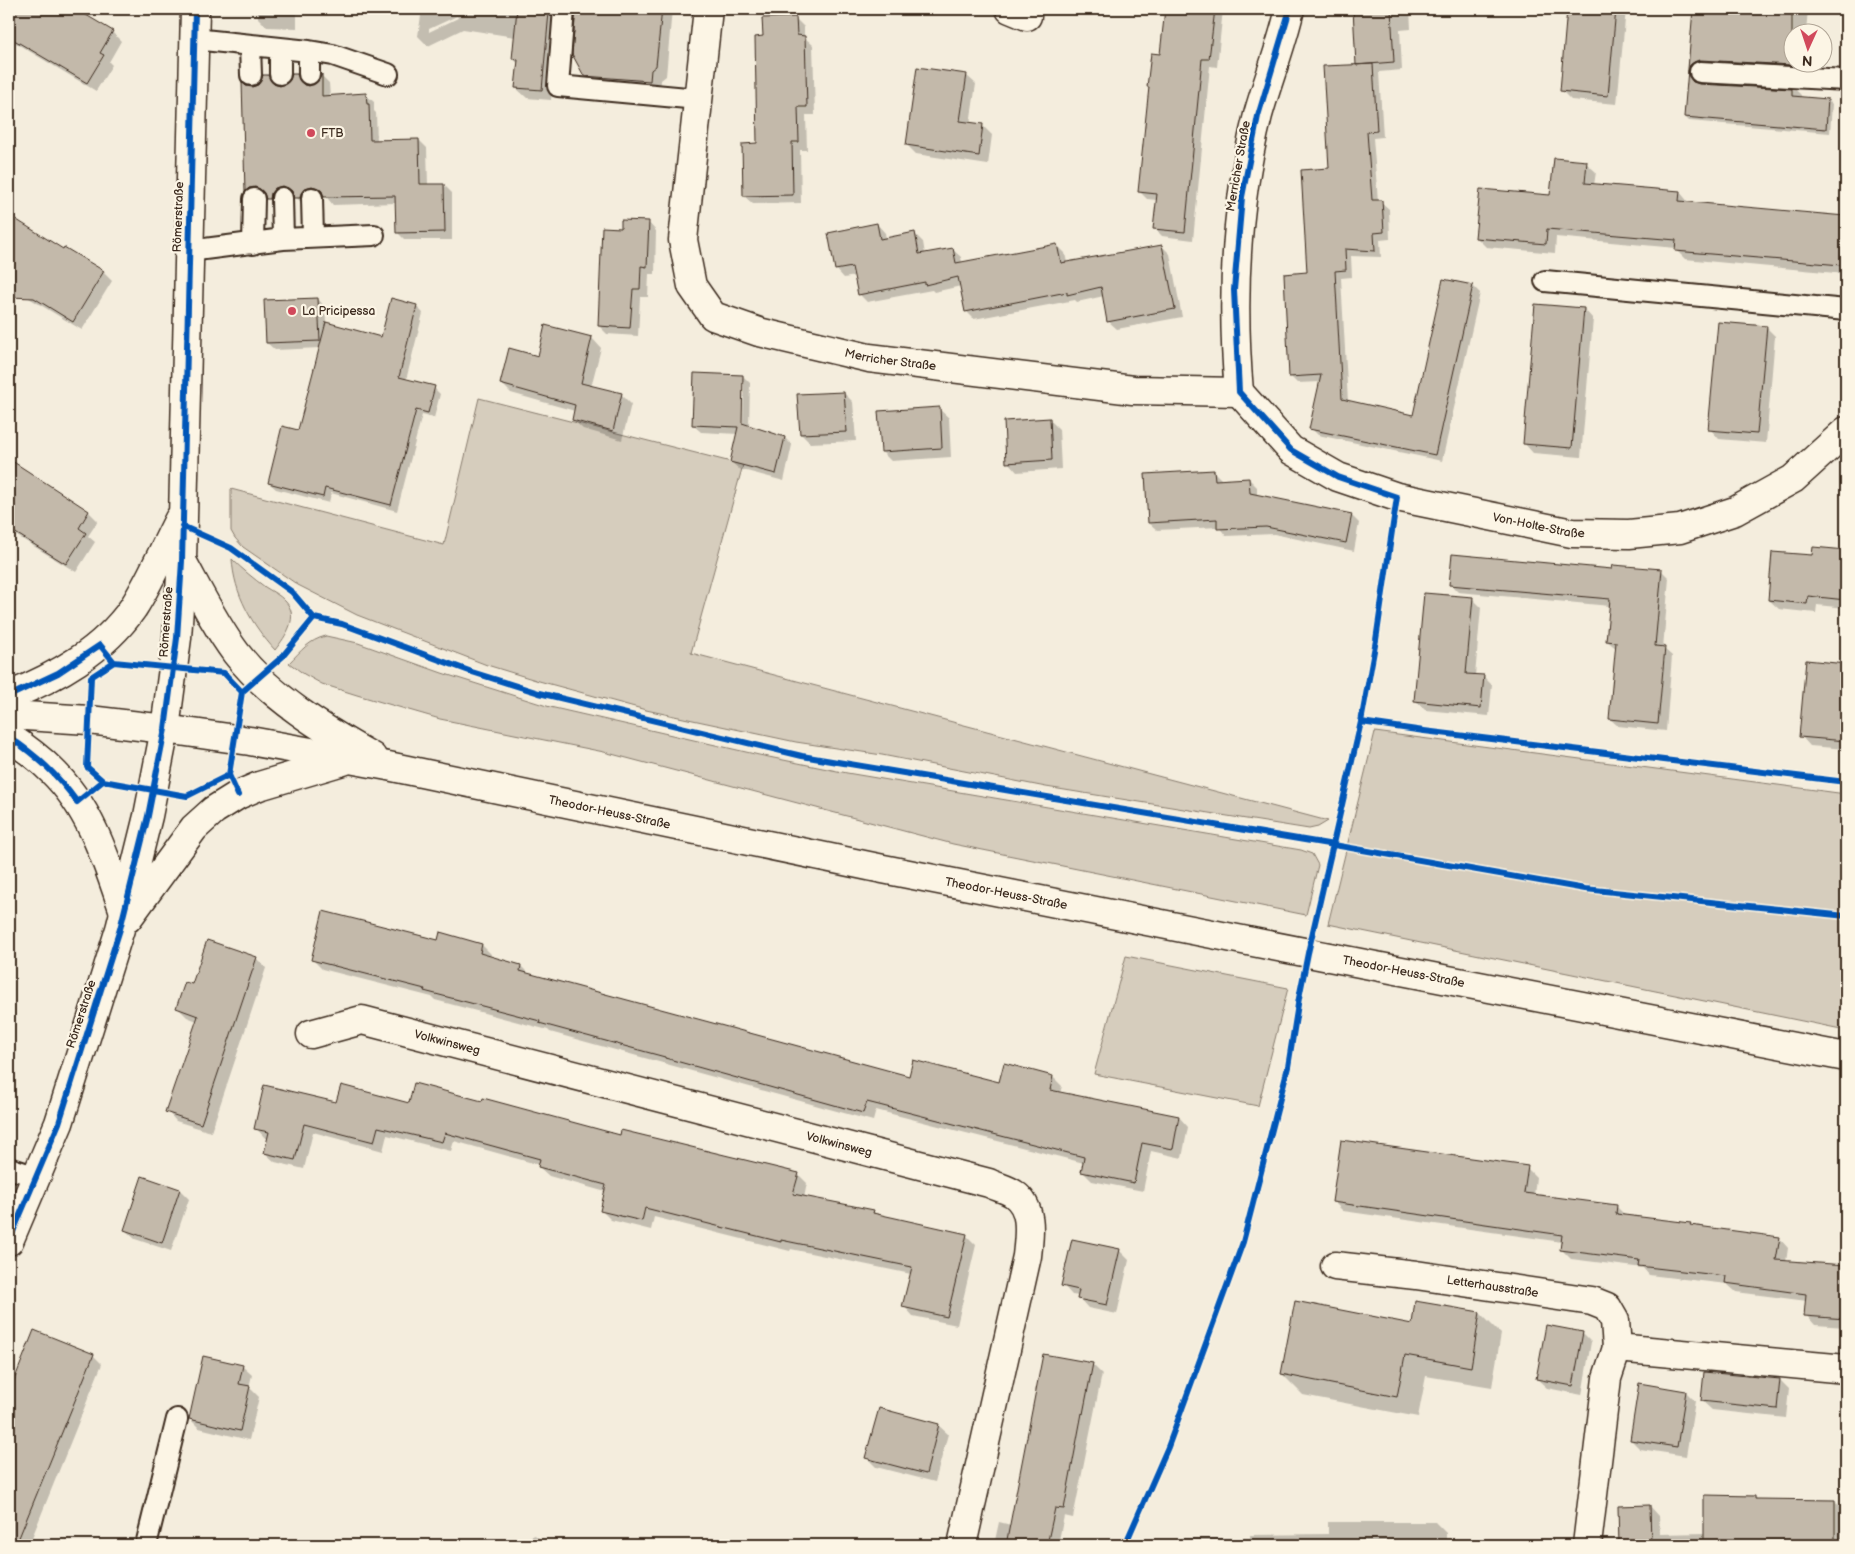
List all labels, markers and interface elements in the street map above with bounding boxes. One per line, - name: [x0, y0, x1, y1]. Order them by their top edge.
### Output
- north arrow: [1782, 22, 1832, 72]
- text: N: [1802, 52, 1813, 69]
- street label: Merricher Straße: [1223, 119, 1254, 213]
- place label: FTB: [321, 126, 344, 141]
- marker: FTB: [305, 127, 317, 139]
- street label: Römerstraße: [170, 181, 187, 253]
- place label: La Pricipessa: [302, 304, 375, 319]
- marker: La Pricipessa: [286, 305, 298, 317]
- street label: Merricher Straße: [843, 346, 937, 374]
- street label: Von-Holte-Straße: [1491, 510, 1585, 541]
- street label: Römerstraße: [157, 586, 176, 658]
- street label: Theodor-Heuss-Straße: [547, 793, 672, 833]
- street label: Theodor-Heuss-Straße: [944, 874, 1069, 913]
- street label: Theodor-Heuss-Straße: [1341, 953, 1466, 991]
- street label: Römerstraße: [63, 978, 100, 1050]
- street label: Volkwinsweg: [413, 1027, 482, 1058]
- street label: Volkwinsweg: [805, 1129, 874, 1160]
- street label: Letterhausstraße: [1446, 1273, 1539, 1301]

